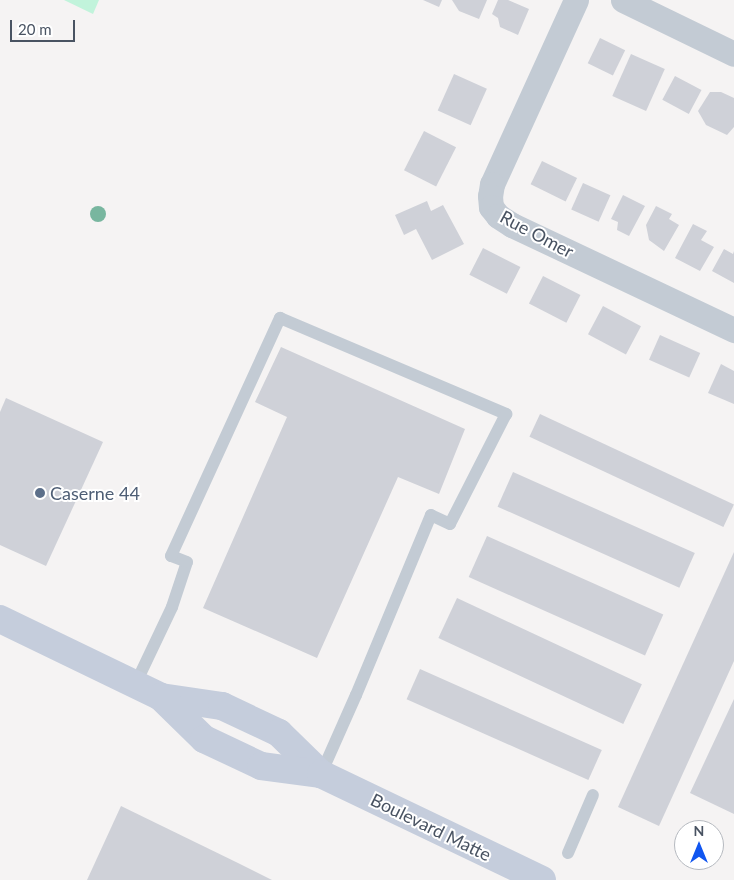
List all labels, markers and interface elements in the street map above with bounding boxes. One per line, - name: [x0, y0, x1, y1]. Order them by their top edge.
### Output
- scale bar: [12, 10, 78, 42]
- text: 20 m: [18, 20, 52, 38]
- street label: Rue Omer: [497, 206, 577, 262]
- place label: Caserne 44: [50, 482, 140, 504]
- marker: Caserne 44: [34, 487, 46, 499]
- street label: Boulevard Matte: [367, 789, 495, 865]
- north arrow: [674, 820, 724, 870]
- text: N: [694, 822, 704, 839]

